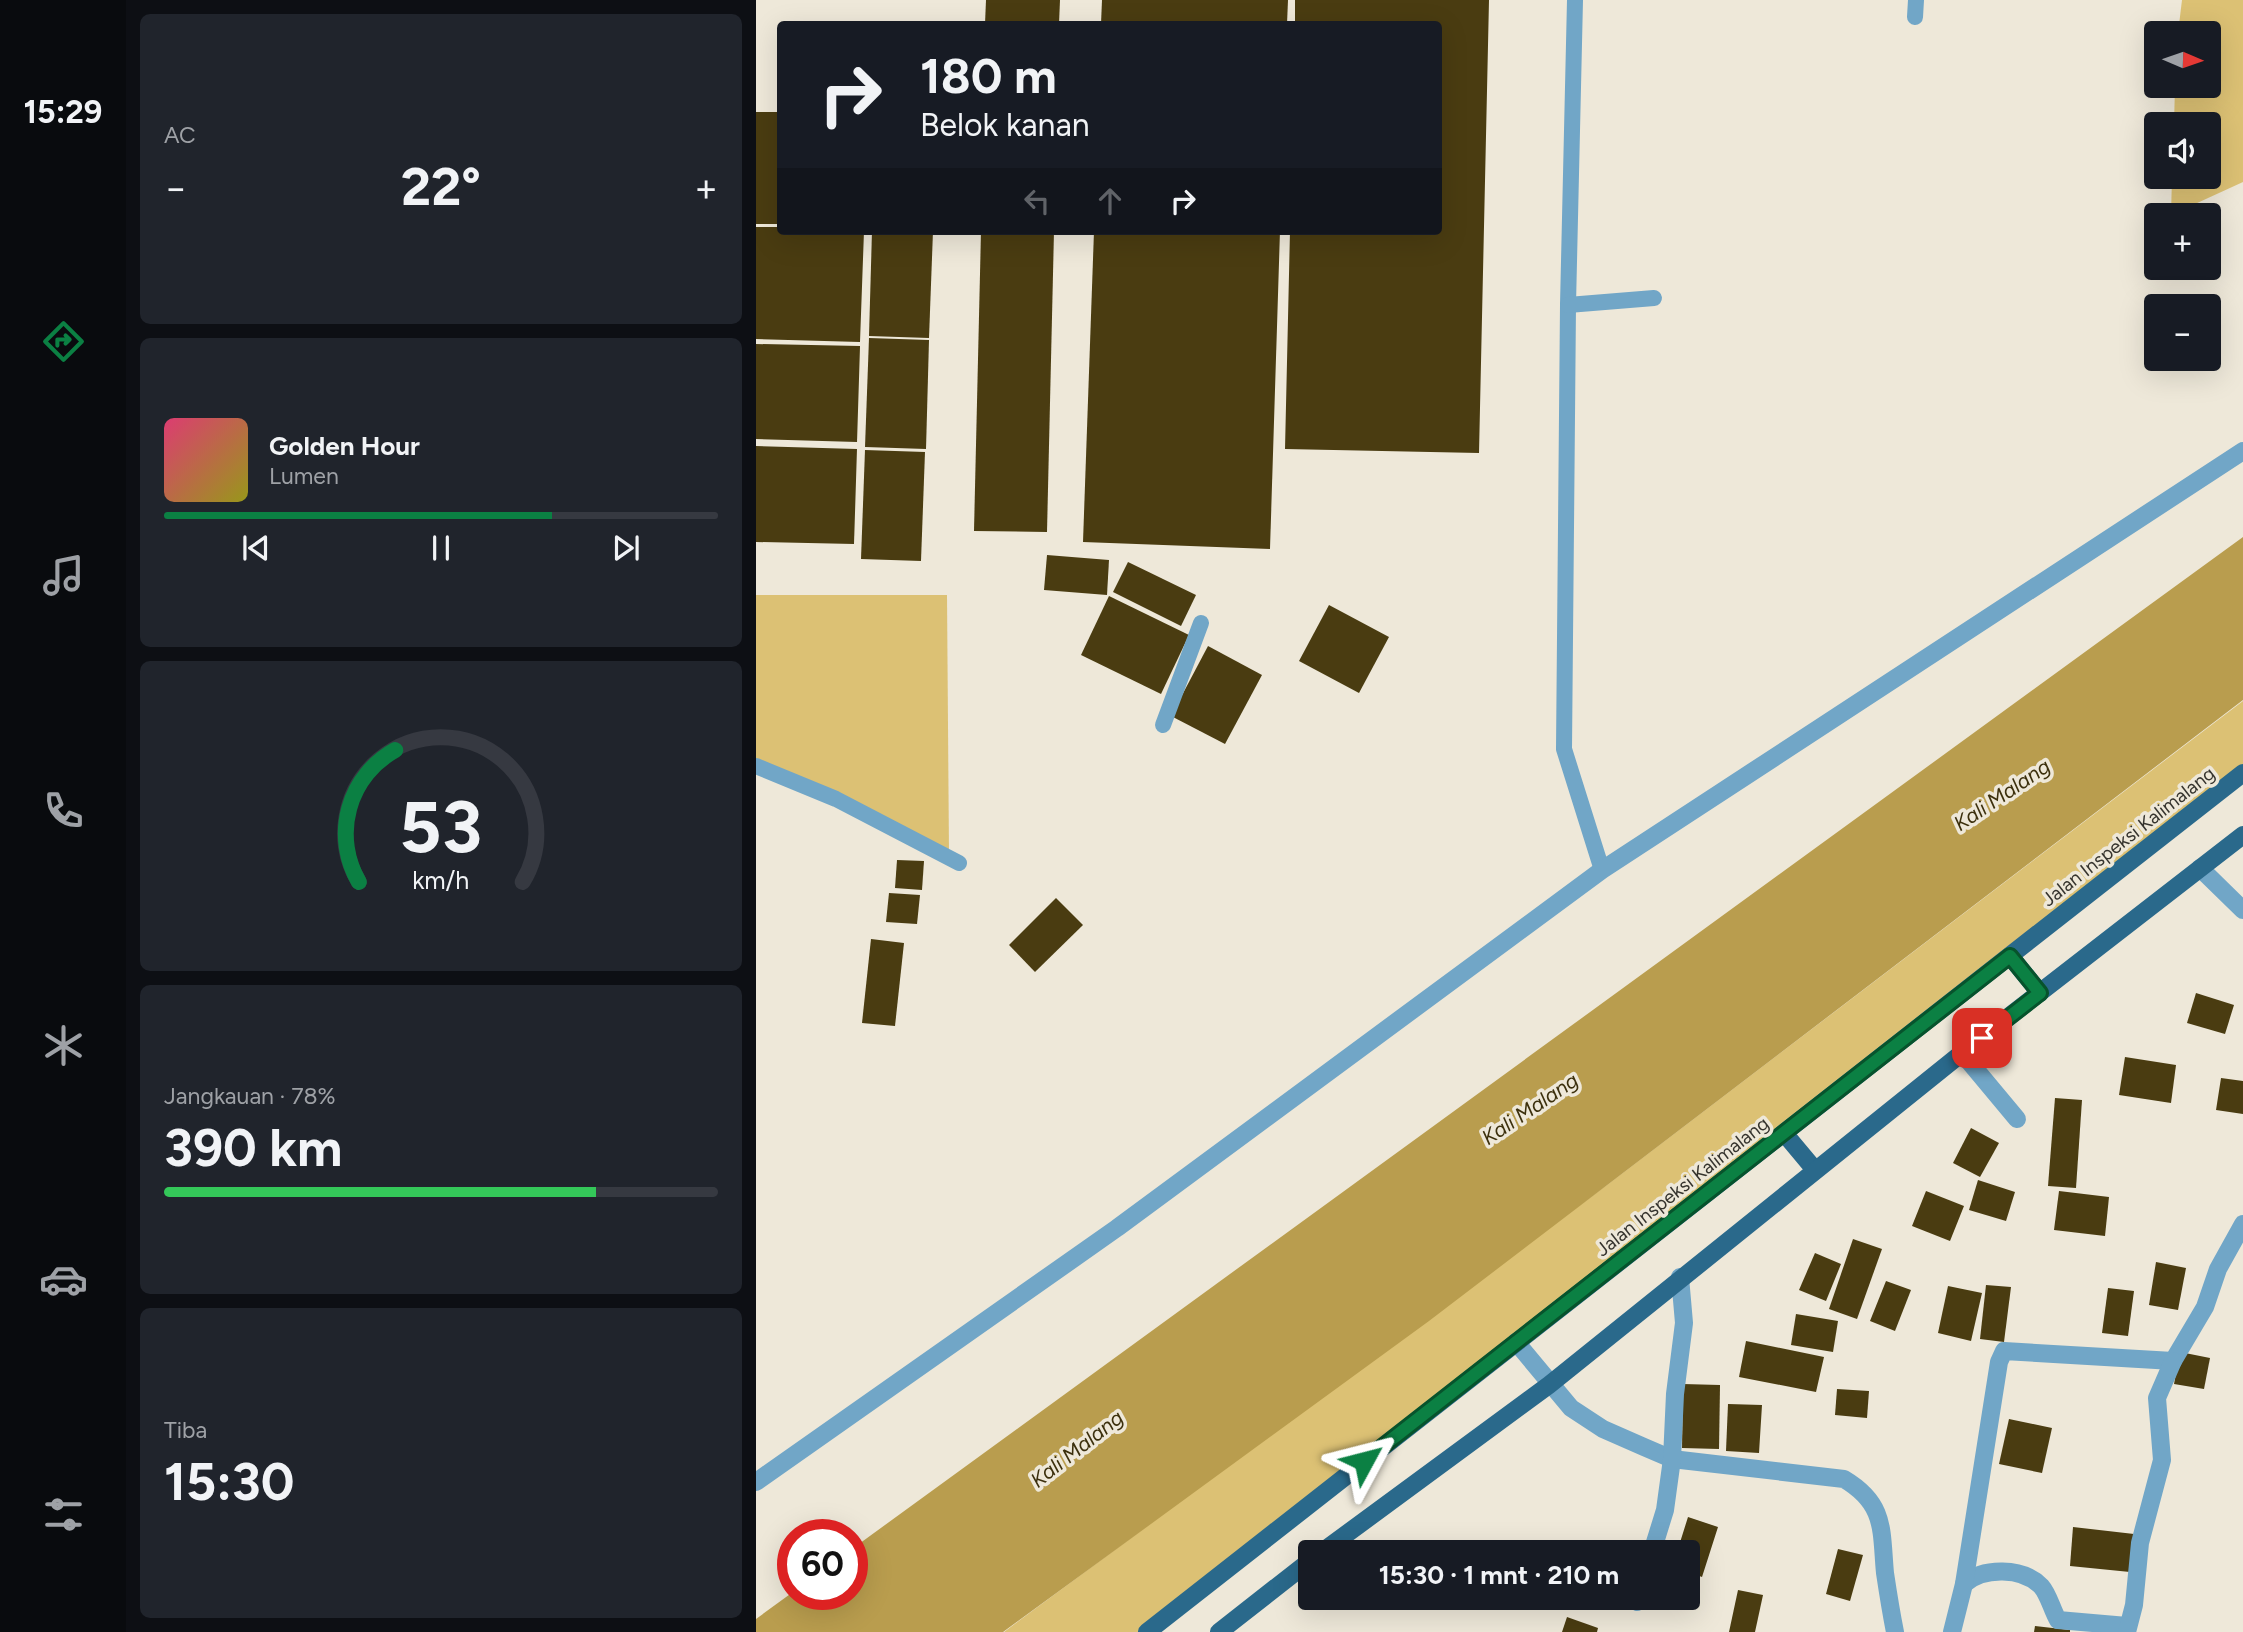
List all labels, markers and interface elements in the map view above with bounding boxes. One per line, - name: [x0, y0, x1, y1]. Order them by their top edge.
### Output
- north arrow: [2144, 21, 2221, 98]
- map controls: [2144, 21, 2221, 371]
- text: 180 m: [920, 46, 1057, 105]
- icon: right: [805, 49, 896, 140]
- text: 15:29: [24, 93, 102, 131]
- text: Belok kanan: [920, 106, 1090, 144]
- button: sound: [2144, 112, 2221, 189]
- text: AC: [164, 121, 196, 149]
- text: 22°: [401, 156, 481, 218]
- text: −: [164, 165, 188, 211]
- text: +: [694, 165, 718, 211]
- icon: left: [1018, 182, 1056, 220]
- icon: ahead: [1091, 182, 1129, 220]
- icon: right: [1164, 182, 1202, 220]
- button: +: [2144, 203, 2221, 280]
- button: −: [2144, 294, 2221, 371]
- icon: directions: [39, 317, 88, 366]
- text: Golden Hour: [269, 430, 420, 462]
- text: Lumen: [269, 462, 339, 490]
- icon: previous: [237, 529, 275, 567]
- icon: pause: [422, 529, 460, 567]
- icon: next: [607, 529, 645, 567]
- icon: music: [39, 551, 88, 600]
- water label: Kali Malang: [1949, 753, 2055, 836]
- street label: Jalan Inspeksi Kalimalang: [2037, 762, 2219, 911]
- text: 53: [400, 783, 482, 870]
- icon: phone: [39, 786, 88, 835]
- text: km/h: [412, 865, 470, 895]
- pin: [1952, 1008, 2012, 1068]
- icon: arrive: [1963, 1019, 2001, 1057]
- icon: climate: [39, 1021, 88, 1070]
- water label: Kali Malang: [1477, 1067, 1583, 1150]
- text: Jangkauan · 78%: [164, 1082, 336, 1110]
- street label: Jalan Inspeksi Kalimalang: [1591, 1112, 1773, 1261]
- text: 390 km: [164, 1117, 342, 1179]
- icon: car: [39, 1255, 88, 1304]
- water label: Kali Malang: [1025, 1405, 1128, 1493]
- text: Tiba: [164, 1416, 207, 1444]
- position arrow: [1327, 1424, 1401, 1498]
- text: 15:30: [164, 1451, 294, 1513]
- icon: filters: [39, 1490, 88, 1539]
- speed limit sign: 60: [777, 1519, 868, 1610]
- text: 15:30 · 1 mnt · 210 m: [1379, 1559, 1619, 1591]

